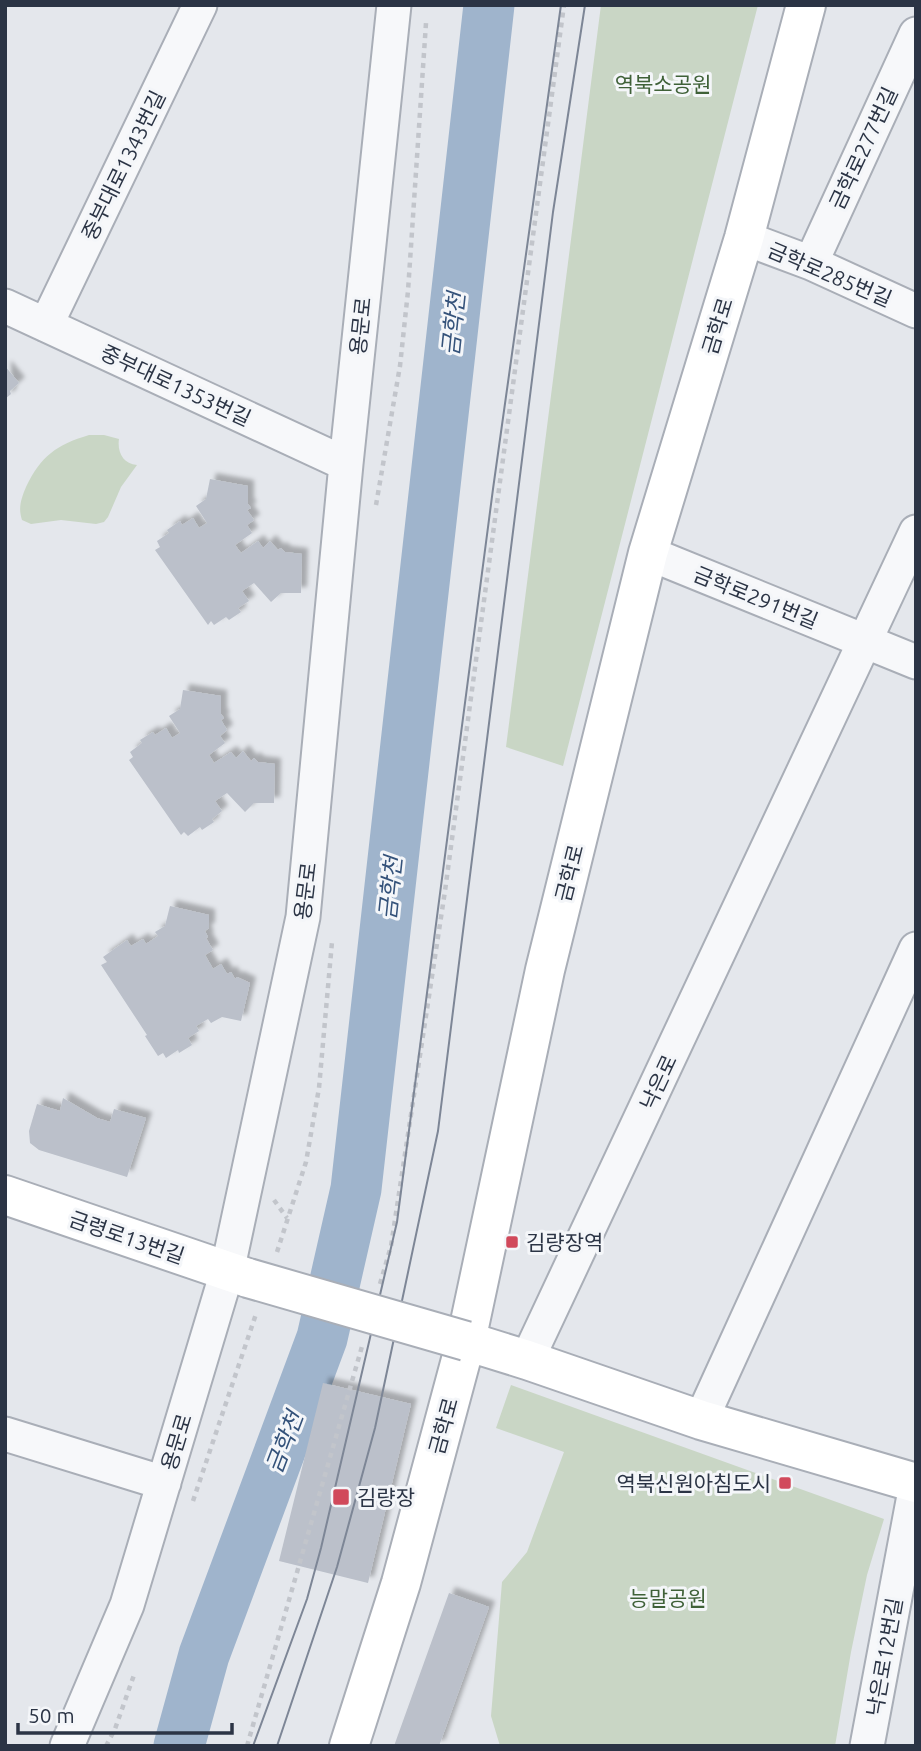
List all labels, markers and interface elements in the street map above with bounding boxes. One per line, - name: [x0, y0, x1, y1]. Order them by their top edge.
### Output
- park label: 역북소공원: [615, 72, 711, 96]
- street label: 금학로277번길: [824, 83, 902, 213]
- street label: 중부대로1343번길: [76, 86, 170, 244]
- street label: 금학로285번길: [764, 237, 896, 311]
- water label: 금학천: [437, 288, 469, 357]
- street label: 금학로: [697, 295, 737, 357]
- street label: 용문로: [345, 296, 375, 356]
- street label: 중부대로1353번길: [97, 340, 255, 430]
- street label: 금학로291번길: [690, 561, 822, 633]
- street label: 금학로: [550, 842, 588, 904]
- water label: 금학천: [374, 852, 406, 921]
- street label: 용문로: [290, 861, 320, 921]
- street label: 낙은로: [635, 1051, 681, 1113]
- street label: 금령로13번길: [66, 1206, 188, 1268]
- place label: 김량장역: [526, 1230, 603, 1254]
- marker: 김량장역: [504, 1234, 520, 1250]
- street label: 금학로: [424, 1395, 462, 1457]
- water label: 금학천: [261, 1405, 308, 1476]
- street label: 용문로: [156, 1411, 196, 1473]
- place label: 역북신원아침도시: [616, 1471, 771, 1495]
- marker: 역북신원아침도시: [777, 1475, 793, 1491]
- place label: 김량장: [357, 1485, 415, 1509]
- marker: 김량장: [331, 1487, 351, 1507]
- park label: 능말공원: [629, 1586, 707, 1610]
- street label: 낙은로12번길: [862, 1596, 906, 1718]
- scale bar: [18, 1692, 231, 1736]
- text: 50 m: [28, 1703, 75, 1727]

